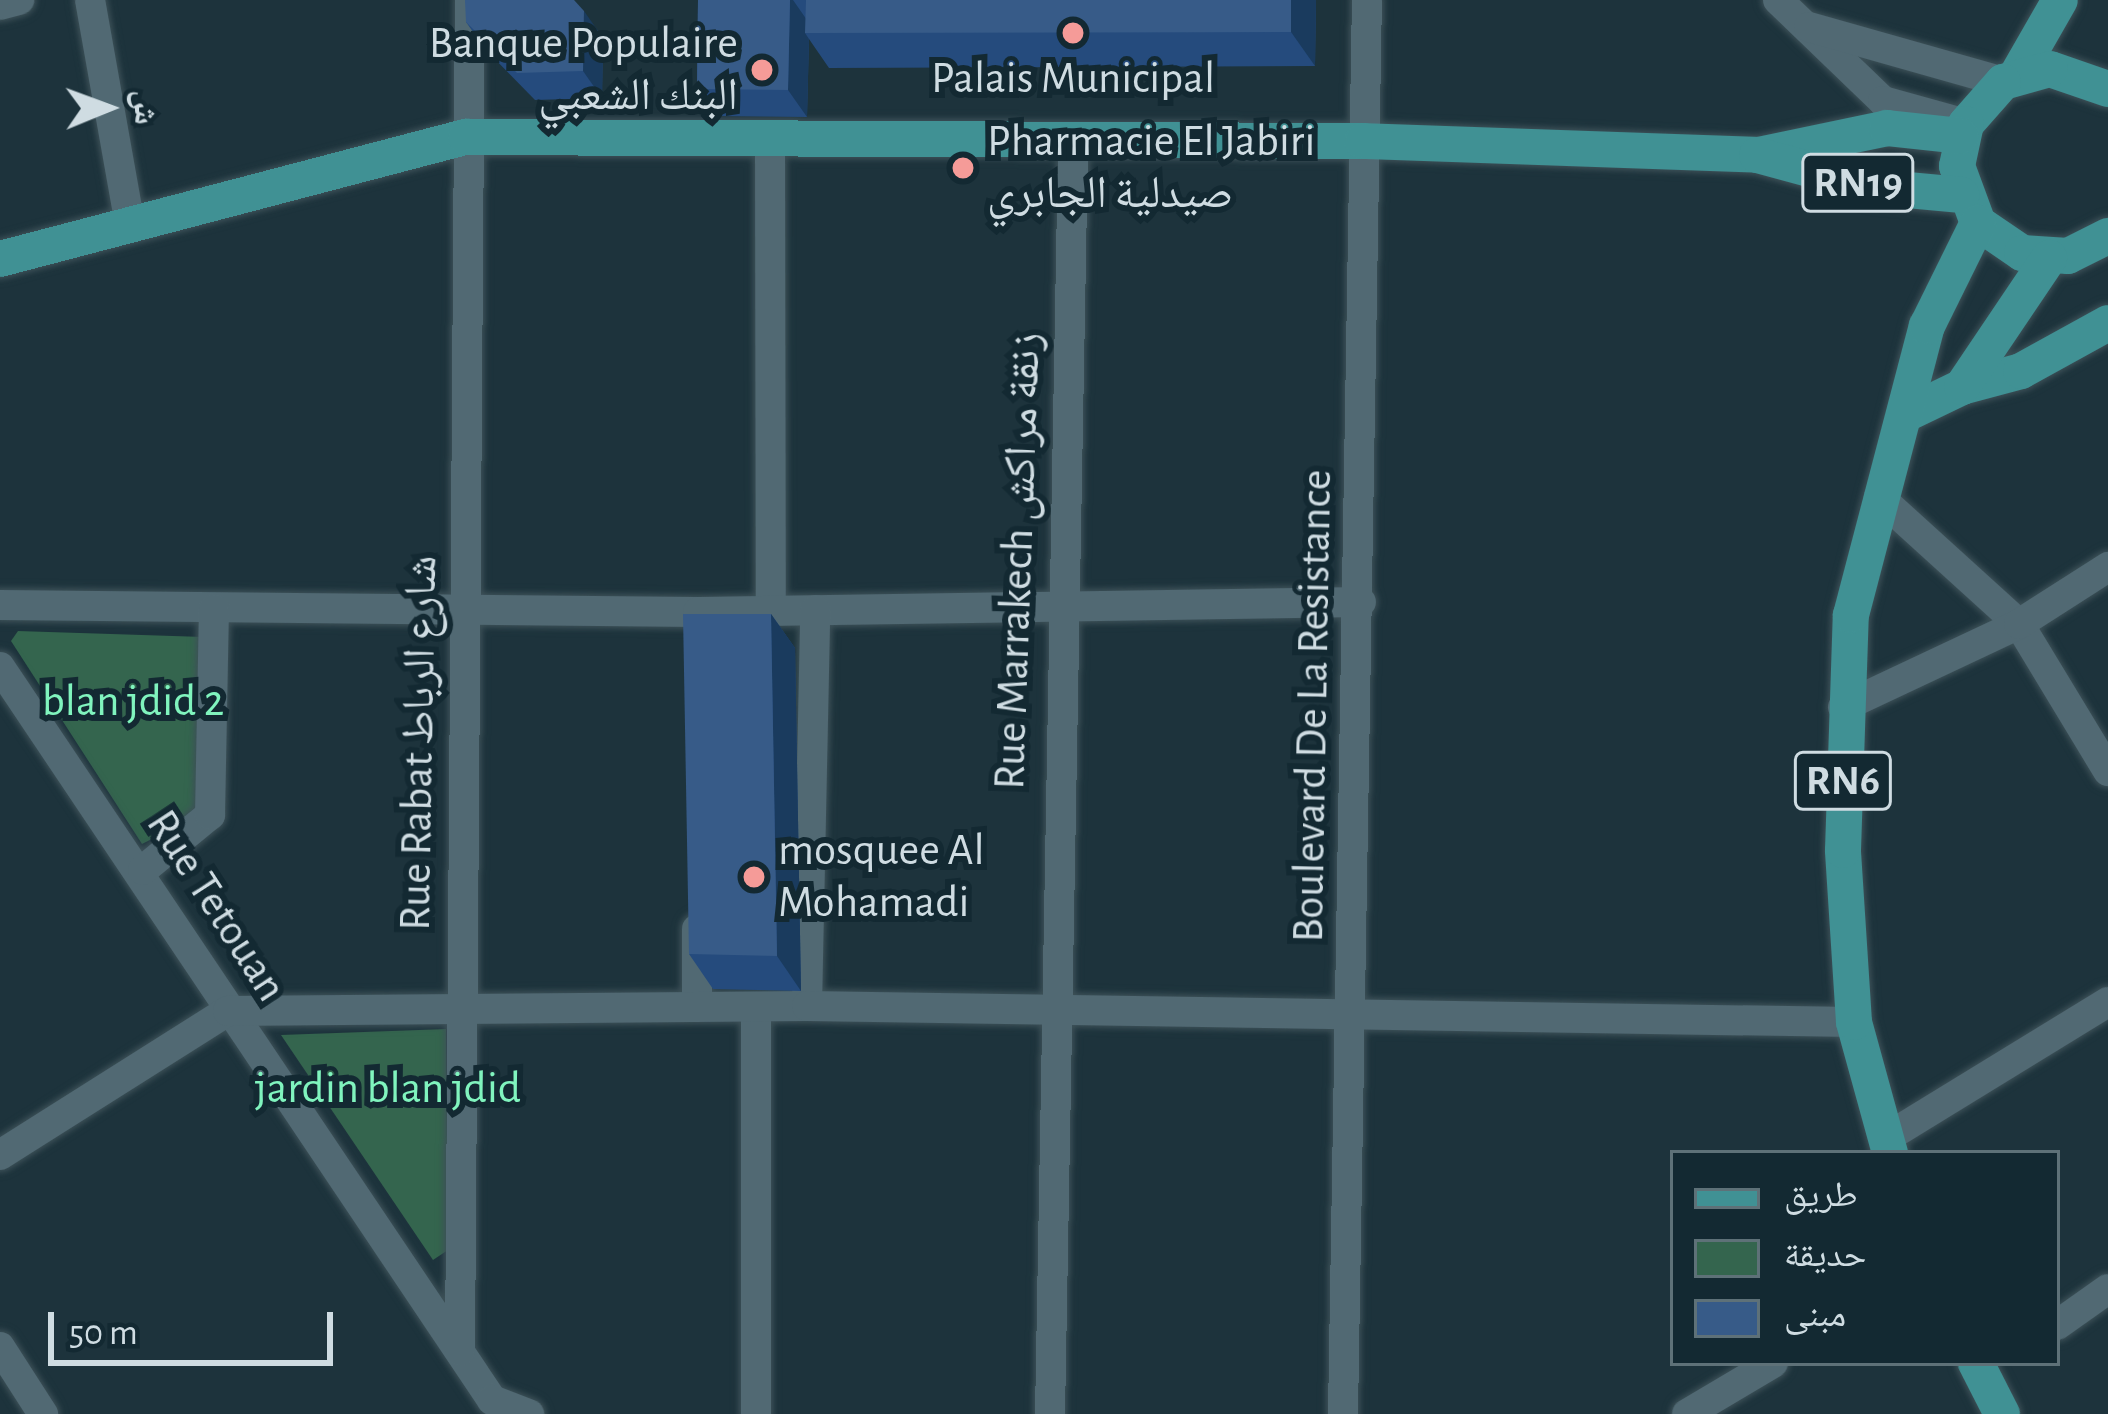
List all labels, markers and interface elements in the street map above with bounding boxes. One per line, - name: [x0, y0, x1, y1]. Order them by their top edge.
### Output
- place label: Banque Populaire البنك الشعبي: [429, 17, 738, 123]
- marker: Palais Municipal: [1060, 20, 1086, 46]
- north arrow: [48, 48, 168, 168]
- place label: Palais Municipal: [931, 52, 1215, 106]
- marker: Banque Populaire البنك الشعبي: [749, 57, 775, 83]
- text: ش: [128, 90, 161, 125]
- place label: Pharmacie El Jabiri صيدلية الجابري: [987, 115, 1315, 221]
- road number: RN19: [1801, 147, 1915, 219]
- marker: Pharmacie El Jabiri صيدلية الجابري: [950, 155, 976, 181]
- street label: Rue Marrakech زنقة مراكش: [983, 331, 1053, 791]
- street label: Boulevard De La Resistance: [1282, 469, 1344, 943]
- street label: Rue Rabat شارع الرباط: [389, 555, 449, 931]
- park label: blan jdid 2: [42, 675, 224, 729]
- road number: RN6: [1792, 745, 1894, 817]
- street label: Rue Tetouan: [134, 800, 298, 1012]
- place label: mosquee Al Mohamadi: [778, 824, 985, 930]
- marker: mosquee Al Mohamadi: [741, 864, 767, 890]
- park label: jardin blan jdid: [255, 1062, 521, 1116]
- legend: [1670, 1150, 2060, 1366]
- text: طريق: [1784, 1177, 1858, 1213]
- text: حديقة: [1784, 1237, 1867, 1273]
- scale bar: [54, 1288, 339, 1362]
- text: مبنى: [1784, 1297, 1846, 1333]
- text: 50 m: [69, 1315, 138, 1351]

